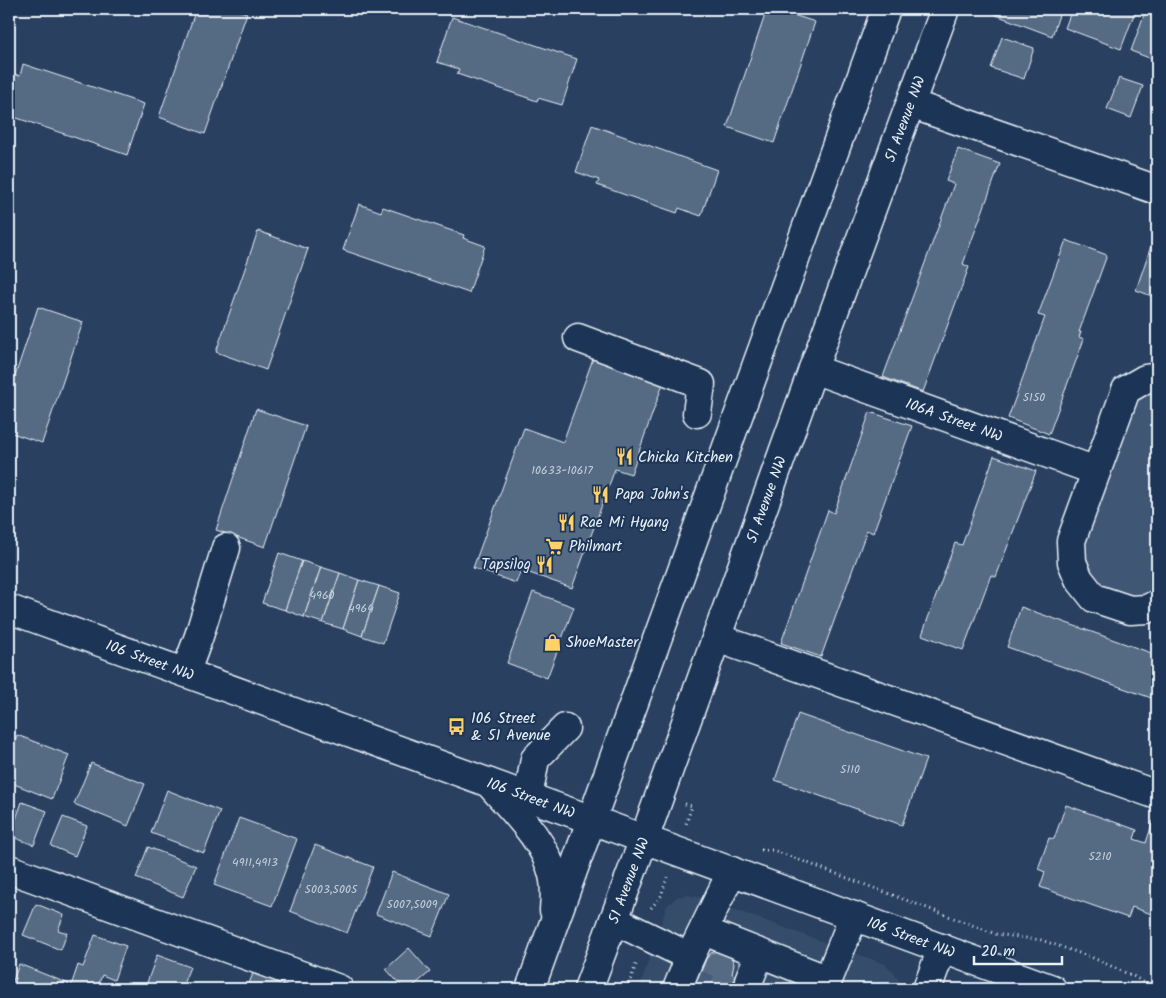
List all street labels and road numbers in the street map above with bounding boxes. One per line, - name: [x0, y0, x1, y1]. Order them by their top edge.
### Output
- street label: 51 Avenue NW: [879, 72, 933, 166]
- street label: 106A Street NW: [902, 392, 1006, 449]
- street label: 51 Avenue NW: [740, 453, 794, 547]
- street label: 106 Street NW: [102, 634, 198, 688]
- street label: 106 Street NW: [483, 772, 578, 826]
- street label: 51 Avenue NW: [602, 834, 657, 927]
- street label: 106 Street NW: [863, 911, 959, 966]

